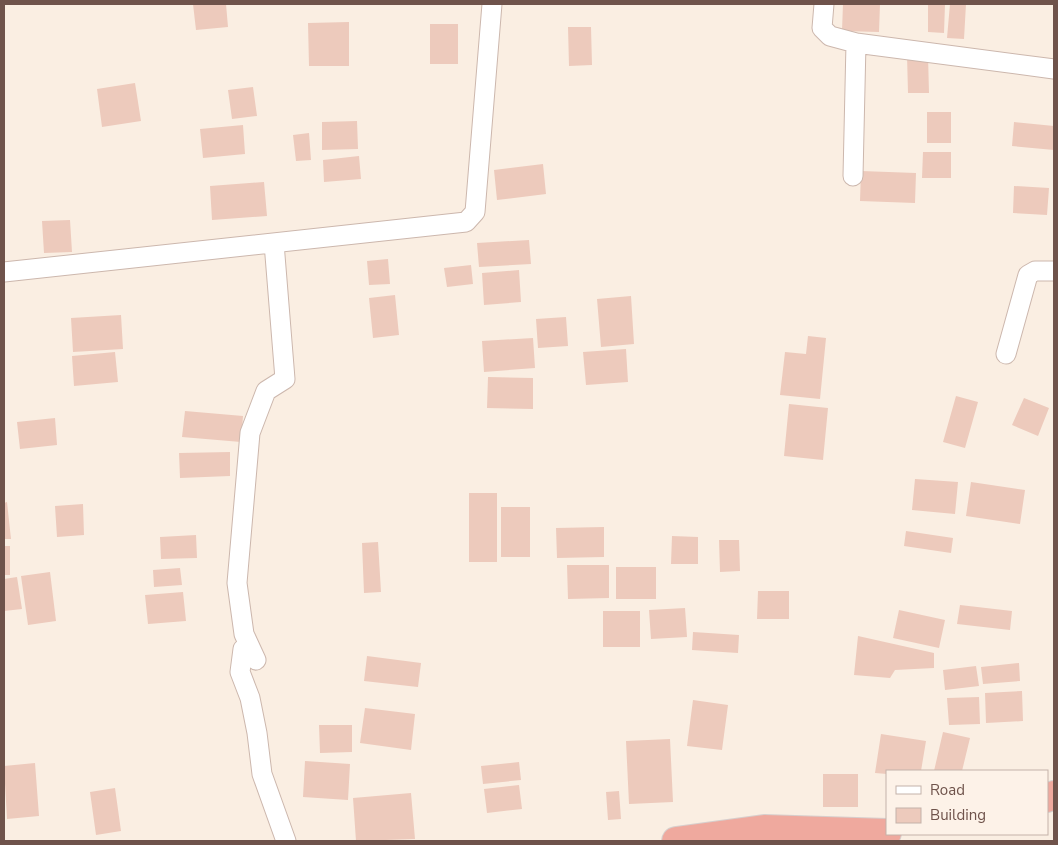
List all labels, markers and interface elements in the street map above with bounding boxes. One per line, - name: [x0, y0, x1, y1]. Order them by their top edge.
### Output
- legend: [886, 770, 1048, 835]
- text: Road: [930, 780, 965, 800]
- text: Building: [930, 805, 986, 825]

